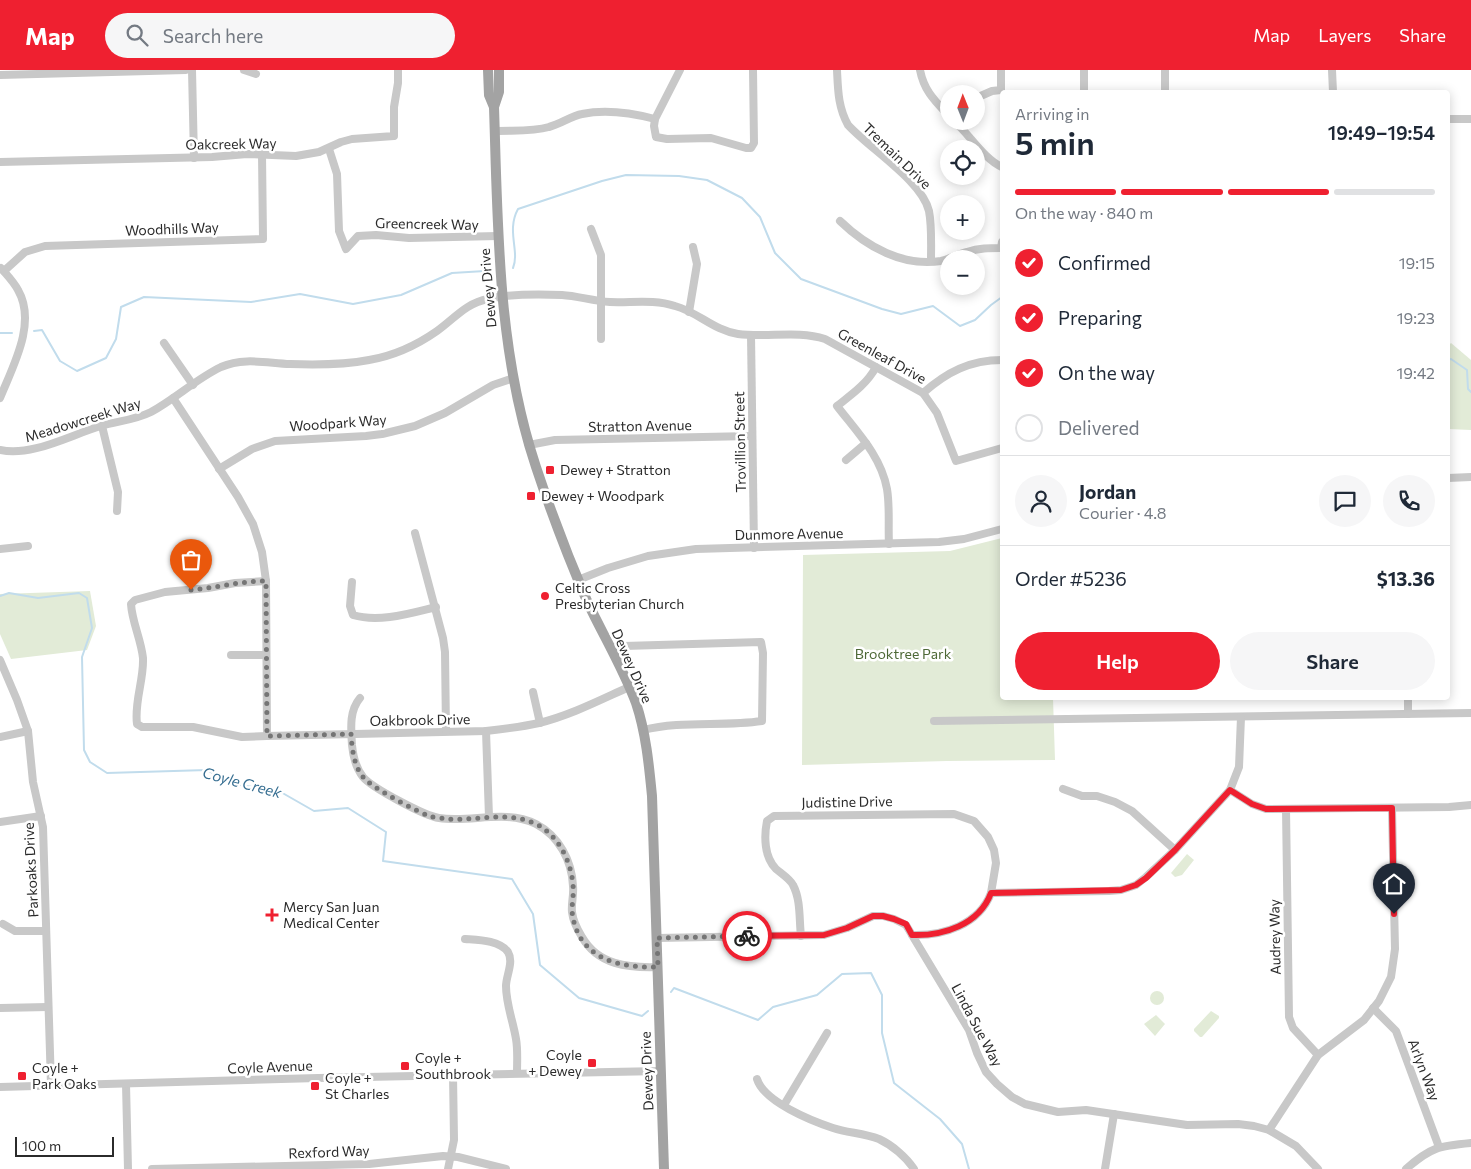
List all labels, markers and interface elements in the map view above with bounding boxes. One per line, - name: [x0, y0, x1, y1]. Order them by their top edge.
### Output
- search box: [105, 13, 455, 58]
- text: Map: [25, 21, 75, 50]
- icon: search: [123, 21, 151, 49]
- text: Search here: [163, 24, 263, 47]
- text: Map: [1253, 24, 1290, 46]
- text: Layers: [1318, 24, 1371, 46]
- text: Share: [1399, 24, 1446, 46]
- north arrow: [940, 85, 985, 130]
- map controls: [940, 85, 985, 295]
- text: Arriving in: [1015, 104, 1089, 123]
- street label: Tremain Drive: [860, 119, 935, 192]
- text: 19:49–19:54: [1328, 121, 1435, 144]
- text: 5 min: [1015, 122, 1095, 162]
- street label: Oakcreek Way: [185, 134, 277, 153]
- button: locate: [940, 140, 985, 185]
- button: +: [940, 195, 985, 240]
- text: On the way · 840 m: [1015, 203, 1153, 222]
- street label: Greencreek Way: [375, 214, 479, 233]
- street label: Woodhills Way: [125, 218, 219, 239]
- street label: Dewey Drive: [476, 248, 499, 328]
- icon: check: [1015, 249, 1043, 277]
- button: −: [940, 250, 985, 295]
- text: Confirmed: [1058, 251, 1151, 274]
- text: 19:15: [1399, 253, 1435, 272]
- icon: check: [1015, 304, 1043, 332]
- text: Preparing: [1058, 306, 1142, 329]
- text: 19:23: [1397, 308, 1435, 327]
- street label: Greenleaf Drive: [835, 324, 930, 387]
- icon: check: [1015, 359, 1043, 387]
- text: On the way: [1058, 361, 1155, 384]
- text: 19:42: [1396, 363, 1435, 382]
- street label: Trovillion Street: [730, 391, 749, 493]
- street label: Meadowcreek Way: [23, 394, 143, 445]
- street label: Woodpark Way: [289, 411, 387, 434]
- street label: Stratton Avenue: [588, 416, 692, 435]
- text: Delivered: [1058, 416, 1139, 439]
- place label: Dewey + Stratton: [560, 461, 671, 478]
- marker: Dewey + Stratton: [544, 464, 556, 476]
- button: person: [1015, 475, 1067, 527]
- button: chat: [1319, 475, 1371, 527]
- button: phone: [1383, 475, 1435, 527]
- text: Jordan: [1079, 480, 1136, 503]
- place label: Dewey + Woodpark: [541, 487, 665, 504]
- marker: Dewey + Woodpark: [525, 490, 537, 502]
- text: Courier · 4.8: [1079, 503, 1166, 522]
- street label: Dunmore Avenue: [734, 524, 844, 543]
- pin: [170, 539, 212, 590]
- icon: bag: [177, 546, 205, 574]
- text: Order #5236: [1015, 567, 1127, 590]
- text: $13.36: [1377, 567, 1435, 590]
- place label: Celtic Cross Presbyterian Church: [555, 579, 684, 612]
- marker: Celtic Cross Presbyterian Church: [539, 590, 551, 602]
- street label: Dewey Drive: [609, 626, 656, 706]
- button: Help: [1015, 632, 1220, 690]
- button: Share: [1230, 632, 1435, 690]
- park label: Brooktree Park: [855, 645, 952, 662]
- street label: Oakbrook Drive: [369, 710, 471, 729]
- water label: Coyle Creek: [201, 763, 285, 801]
- street label: Judistine Drive: [801, 792, 893, 811]
- street label: Parkoaks Drive: [20, 822, 41, 918]
- pin: [1373, 863, 1415, 914]
- icon: home: [1380, 870, 1408, 898]
- place label: Mercy San Juan Medical Center: [283, 898, 380, 931]
- street label: Audrey Way: [1265, 899, 1284, 975]
- marker: Mercy San Juan Medical Center: [265, 908, 279, 922]
- courier: [722, 911, 772, 961]
- icon: bike: [733, 922, 761, 950]
- street label: Linda Sue Way: [948, 980, 1006, 1069]
- street label: Dewey Drive: [637, 1031, 656, 1111]
- street label: Arlyn Way: [1405, 1037, 1444, 1103]
- place label: Coyle + Dewey: [528, 1046, 582, 1079]
- place label: Coyle + Southbrook: [415, 1049, 492, 1082]
- street label: Coyle Avenue: [227, 1057, 313, 1076]
- marker: Coyle + Dewey: [586, 1057, 598, 1069]
- place label: Coyle + Park Oaks: [32, 1059, 97, 1092]
- marker: Coyle + Southbrook: [399, 1060, 411, 1072]
- place label: Coyle + St Charles: [325, 1069, 389, 1102]
- marker: Coyle + Park Oaks: [16, 1070, 28, 1082]
- marker: Coyle + St Charles: [309, 1080, 321, 1092]
- scale bar: [15, 1134, 114, 1157]
- text: 100 m: [22, 1137, 61, 1154]
- street label: Rexford Way: [288, 1142, 370, 1161]

